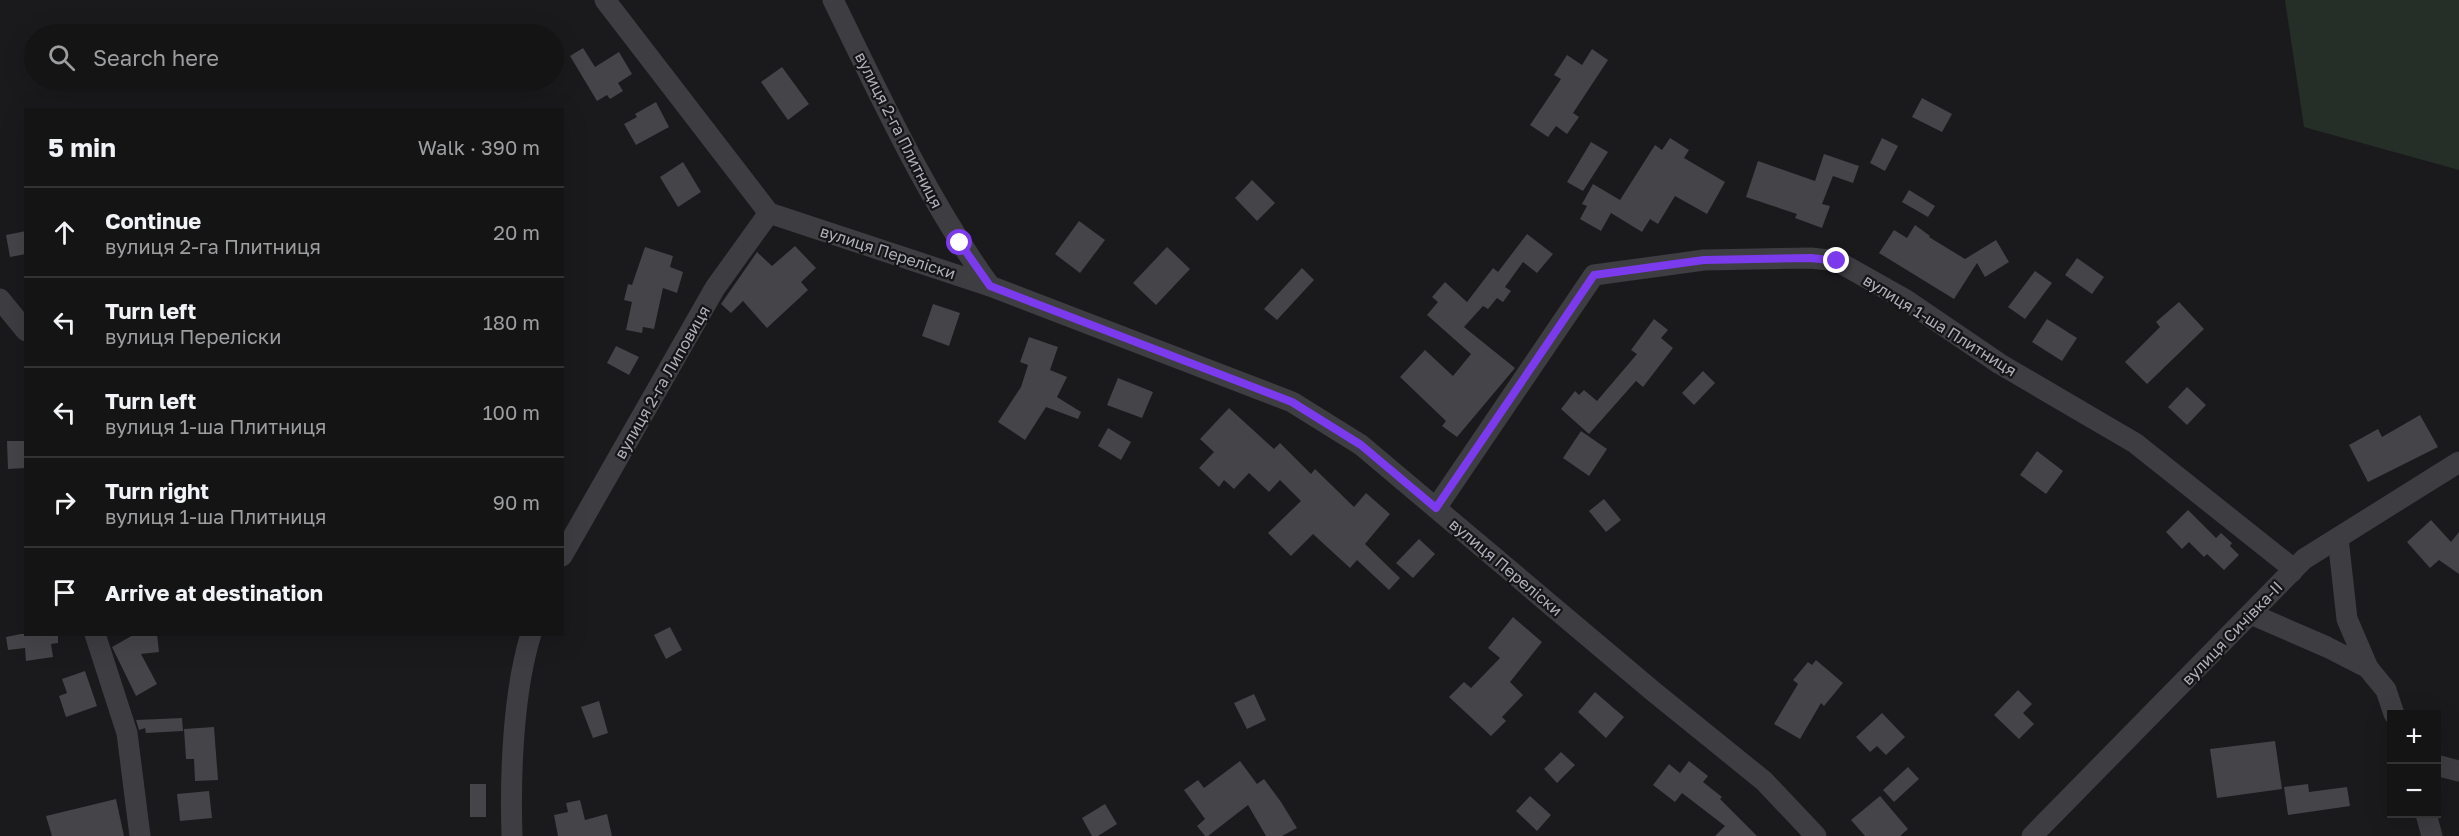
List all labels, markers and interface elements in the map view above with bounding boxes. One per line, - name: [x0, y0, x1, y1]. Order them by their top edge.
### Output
- search box: [24, 24, 564, 90]
- icon: search: [45, 41, 78, 74]
- text: Search here: [93, 44, 219, 71]
- street label: вулиця 2-га Плитниця: [851, 48, 947, 212]
- text: 5 min: [48, 132, 116, 163]
- text: Walk · 390 m: [418, 135, 540, 159]
- text: Continue: [105, 207, 201, 234]
- icon: ahead: [48, 216, 81, 249]
- text: 20 m: [493, 220, 540, 244]
- street label: вулиця Переліски: [818, 221, 958, 283]
- route start: [946, 229, 972, 255]
- text: вулиця 2-га Плитниця: [105, 234, 321, 258]
- route end: [1823, 247, 1849, 273]
- street label: вулиця 1-ша Плитниця: [1860, 270, 2020, 380]
- text: Turn left: [105, 297, 196, 324]
- street label: вулиця 2-га Липовиця: [610, 302, 714, 462]
- icon: left: [48, 306, 81, 339]
- text: 180 m: [483, 310, 540, 334]
- text: вулиця Переліски: [105, 324, 282, 348]
- text: Turn left: [105, 387, 196, 414]
- icon: left: [48, 396, 81, 429]
- text: 100 m: [483, 400, 540, 424]
- text: вулиця 1-ша Плитниця: [105, 414, 327, 438]
- text: Turn right: [105, 477, 209, 504]
- icon: right: [48, 486, 81, 519]
- text: 90 m: [493, 490, 540, 514]
- text: вулиця 1-ша Плитниця: [105, 504, 327, 528]
- street label: вулиця Переліски: [1445, 514, 1567, 620]
- icon: arrive: [48, 576, 81, 609]
- street label: вулиця Сичівка-II: [2177, 577, 2287, 689]
- text: Arrive at destination: [105, 579, 323, 606]
- map controls: [2387, 710, 2441, 818]
- button: +: [2387, 710, 2441, 764]
- button: −: [2387, 764, 2441, 818]

